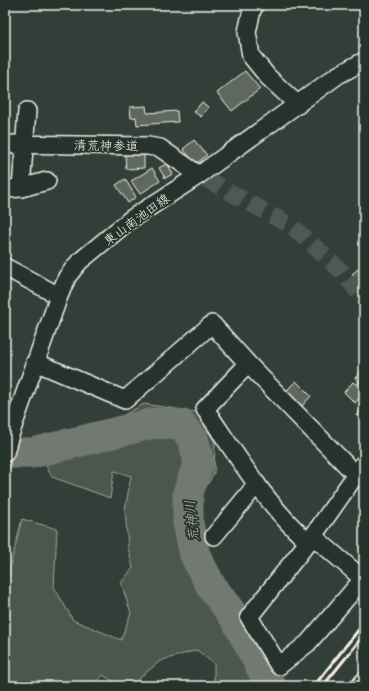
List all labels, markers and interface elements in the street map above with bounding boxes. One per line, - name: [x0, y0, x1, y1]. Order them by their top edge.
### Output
- street label: 清荒神参道: [73, 135, 139, 155]
- street label: 東山南池田線: [99, 188, 174, 249]
- water label: 荒神川: [179, 499, 203, 543]

